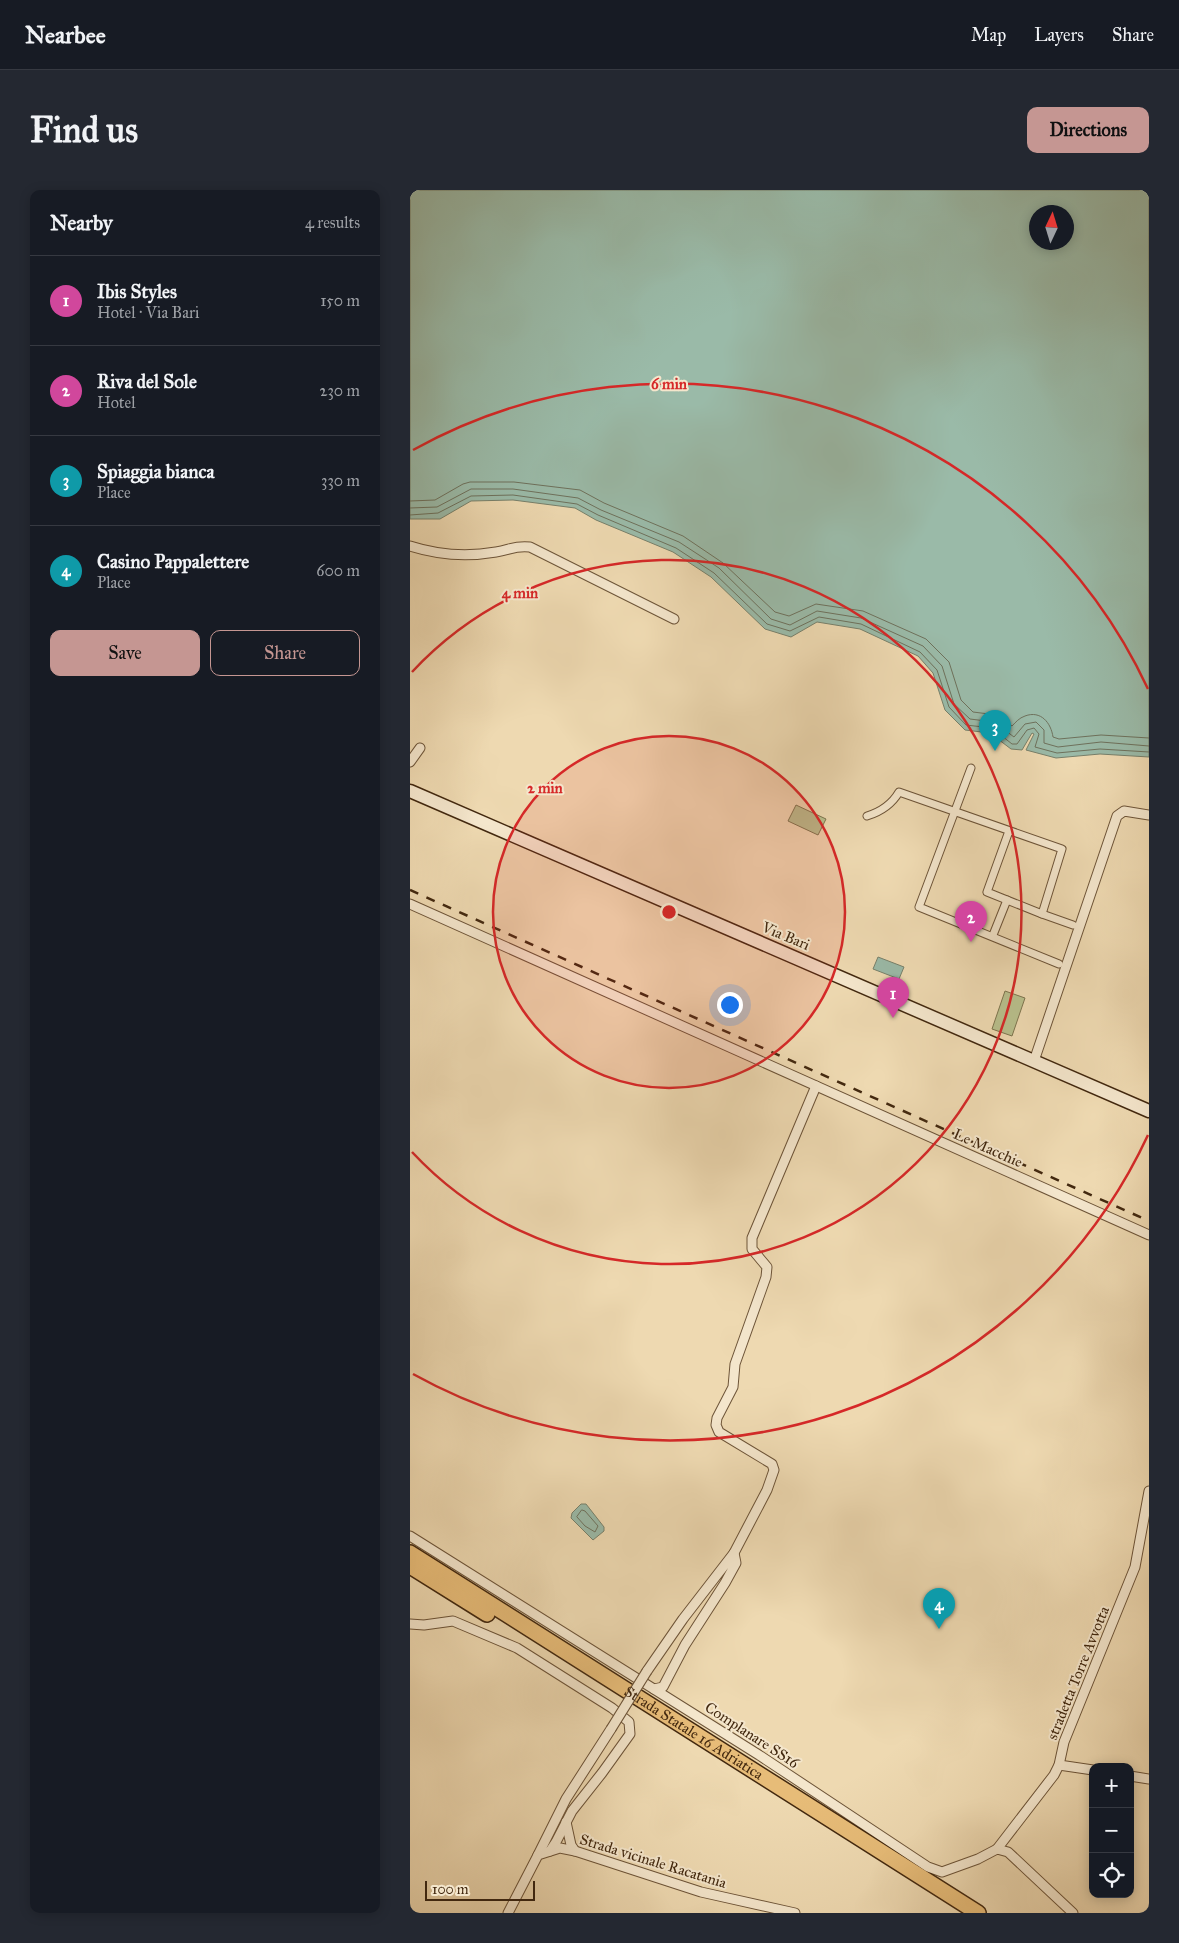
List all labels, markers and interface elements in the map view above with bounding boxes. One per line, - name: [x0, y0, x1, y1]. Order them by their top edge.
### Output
- text: Nearbee: [25, 20, 106, 50]
- text: Map: [971, 24, 1006, 46]
- text: Layers: [1034, 24, 1084, 46]
- text: Share: [1112, 24, 1154, 46]
- button: Directions: [1027, 107, 1149, 153]
- text: Find us: [30, 109, 138, 152]
- north arrow: [1029, 205, 1074, 250]
- text: Nearby: [50, 210, 113, 236]
- text: 4 results: [305, 213, 360, 232]
- text: Ibis Styles: [97, 280, 177, 303]
- text: 1: [63, 291, 69, 310]
- text: 150 m: [320, 291, 360, 310]
- text: Hotel · Via Bari: [97, 303, 199, 322]
- text: Riva del Sole: [97, 370, 197, 393]
- text: 6 min: [651, 375, 688, 393]
- text: 2: [62, 381, 70, 400]
- text: 230 m: [320, 381, 360, 400]
- text: Hotel: [97, 393, 135, 412]
- text: Spiaggia bianca: [97, 460, 214, 483]
- text: 3: [63, 471, 69, 490]
- text: 330 m: [321, 471, 360, 490]
- text: Place: [97, 483, 131, 502]
- text: Casino Pappalettere: [97, 550, 249, 573]
- text: 4: [62, 561, 70, 580]
- text: 600 m: [316, 561, 360, 580]
- text: Place: [97, 573, 131, 592]
- text: 4 min: [502, 584, 539, 603]
- button: Save: [50, 630, 200, 676]
- button: Share: [210, 630, 360, 676]
- pin: 3: [979, 710, 1011, 751]
- text: 2 min: [527, 779, 564, 797]
- pin: 2: [955, 901, 987, 942]
- centre of rings: [660, 903, 678, 921]
- street label: Via Bari: [758, 918, 813, 954]
- pin: 1: [877, 977, 909, 1018]
- your location: [717, 992, 743, 1018]
- street label: Le Macchie: [951, 1125, 1025, 1171]
- pin: 4: [923, 1588, 955, 1629]
- street label: stradetta Torre Avvotta: [1043, 1603, 1113, 1742]
- street label: Strada Statale 16 Adriatica: [621, 1682, 767, 1784]
- street label: Complanare SS16: [702, 1698, 804, 1773]
- map controls: [1089, 1763, 1134, 1898]
- button: +: [1089, 1763, 1134, 1808]
- button: −: [1089, 1808, 1134, 1853]
- street label: Strada vicinale Racatania: [577, 1830, 729, 1892]
- button: locate: [1089, 1853, 1134, 1898]
- scale bar: [425, 1878, 535, 1901]
- text: 100 m: [432, 1881, 469, 1898]

